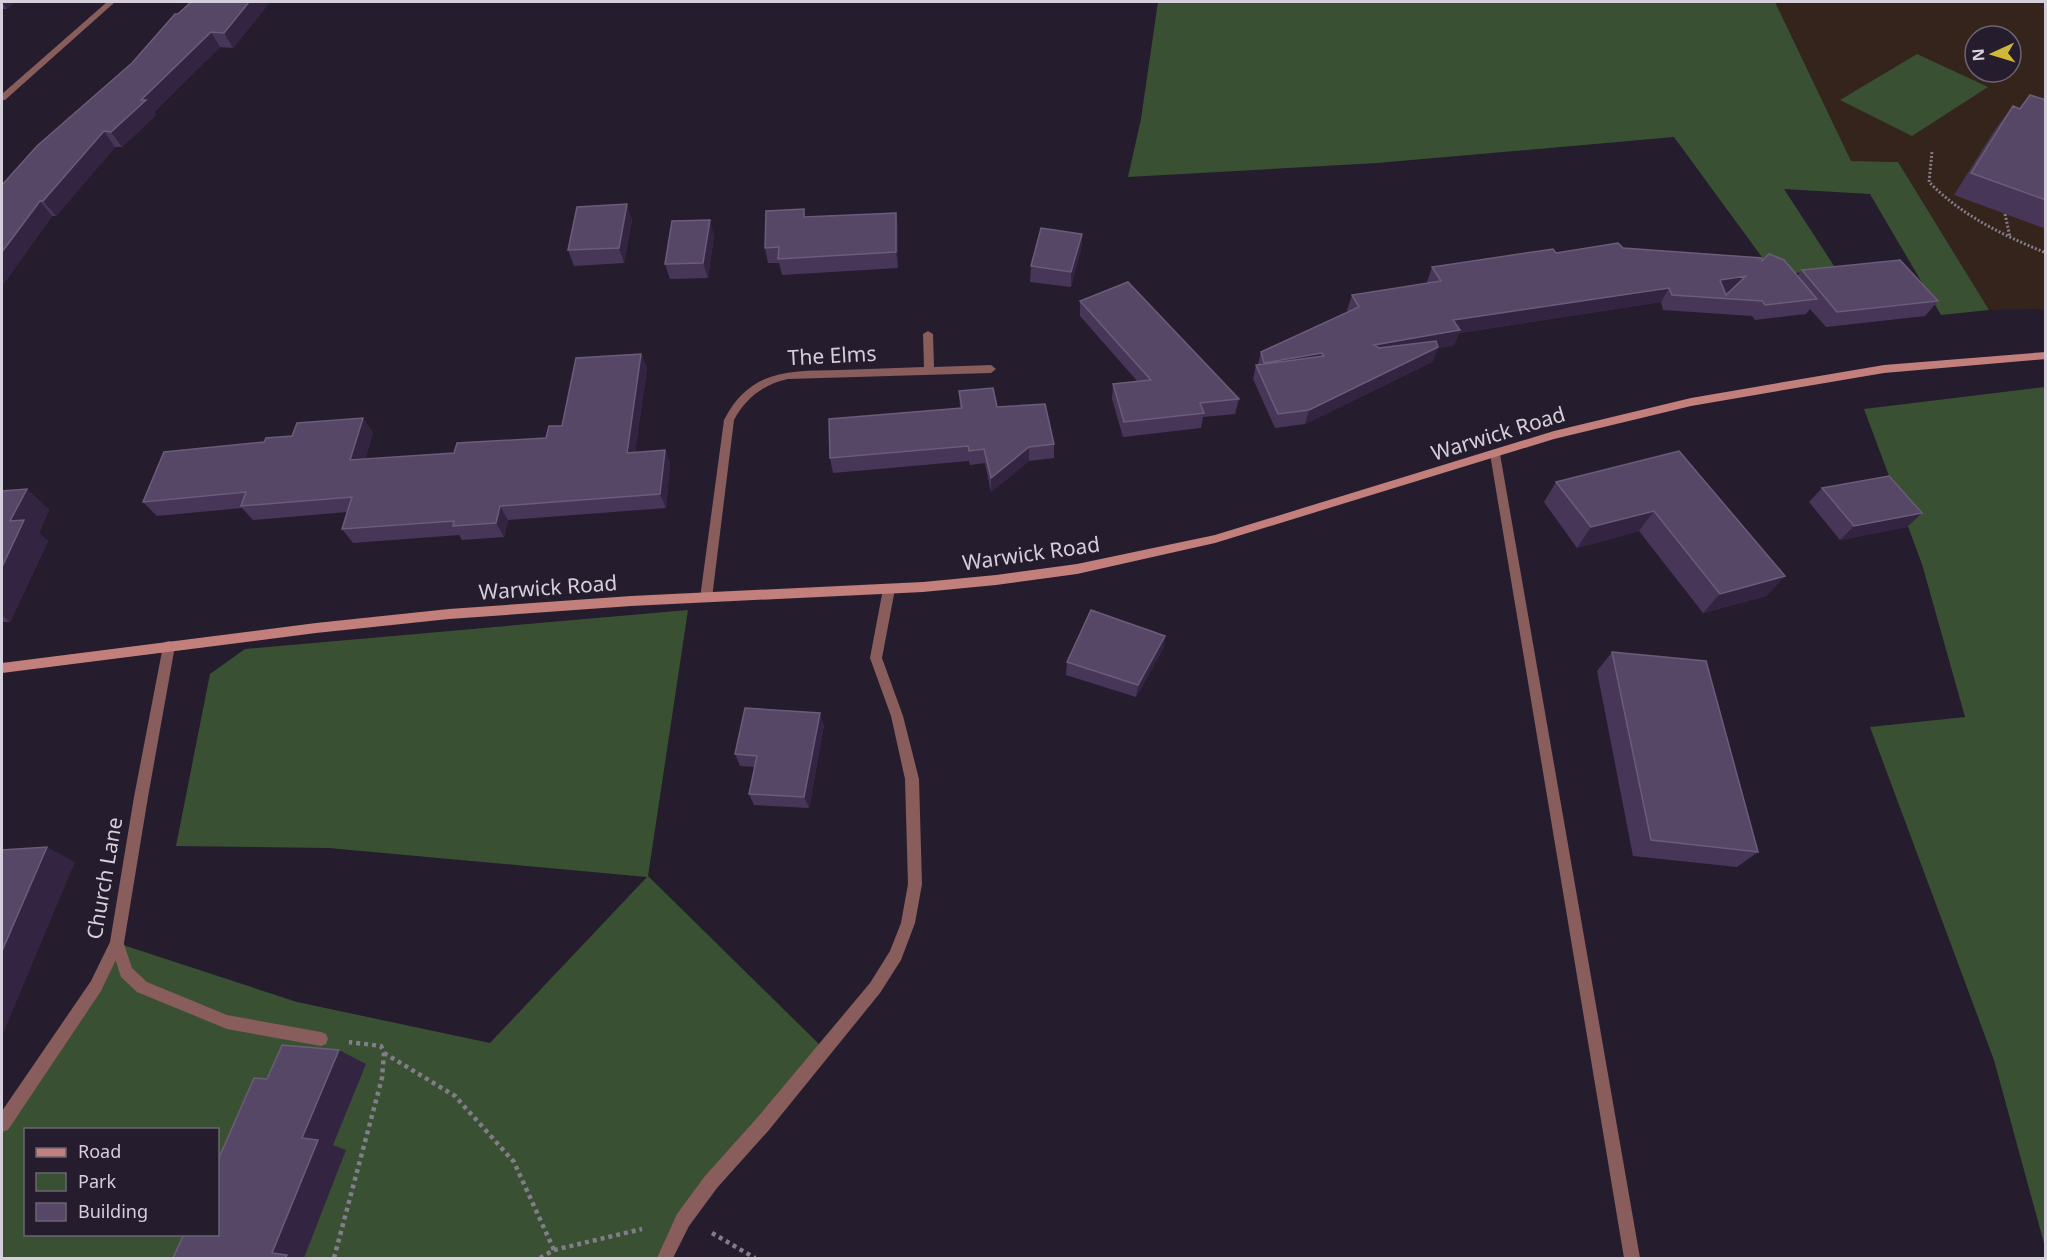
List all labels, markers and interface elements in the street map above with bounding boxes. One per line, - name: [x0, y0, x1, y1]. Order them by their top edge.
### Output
- north arrow: [1963, 24, 2023, 84]
- text: N: [1967, 48, 1989, 62]
- street label: The Elms: [787, 339, 877, 371]
- street label: Warwick Road: [1428, 399, 1568, 467]
- street label: Warwick Road: [960, 529, 1102, 577]
- street label: Warwick Road: [478, 568, 618, 606]
- street label: Church Lane: [79, 815, 129, 941]
- legend: [24, 1128, 219, 1236]
- text: Road: [78, 1139, 121, 1163]
- text: Park: [78, 1169, 116, 1193]
- text: Building: [78, 1199, 148, 1223]

